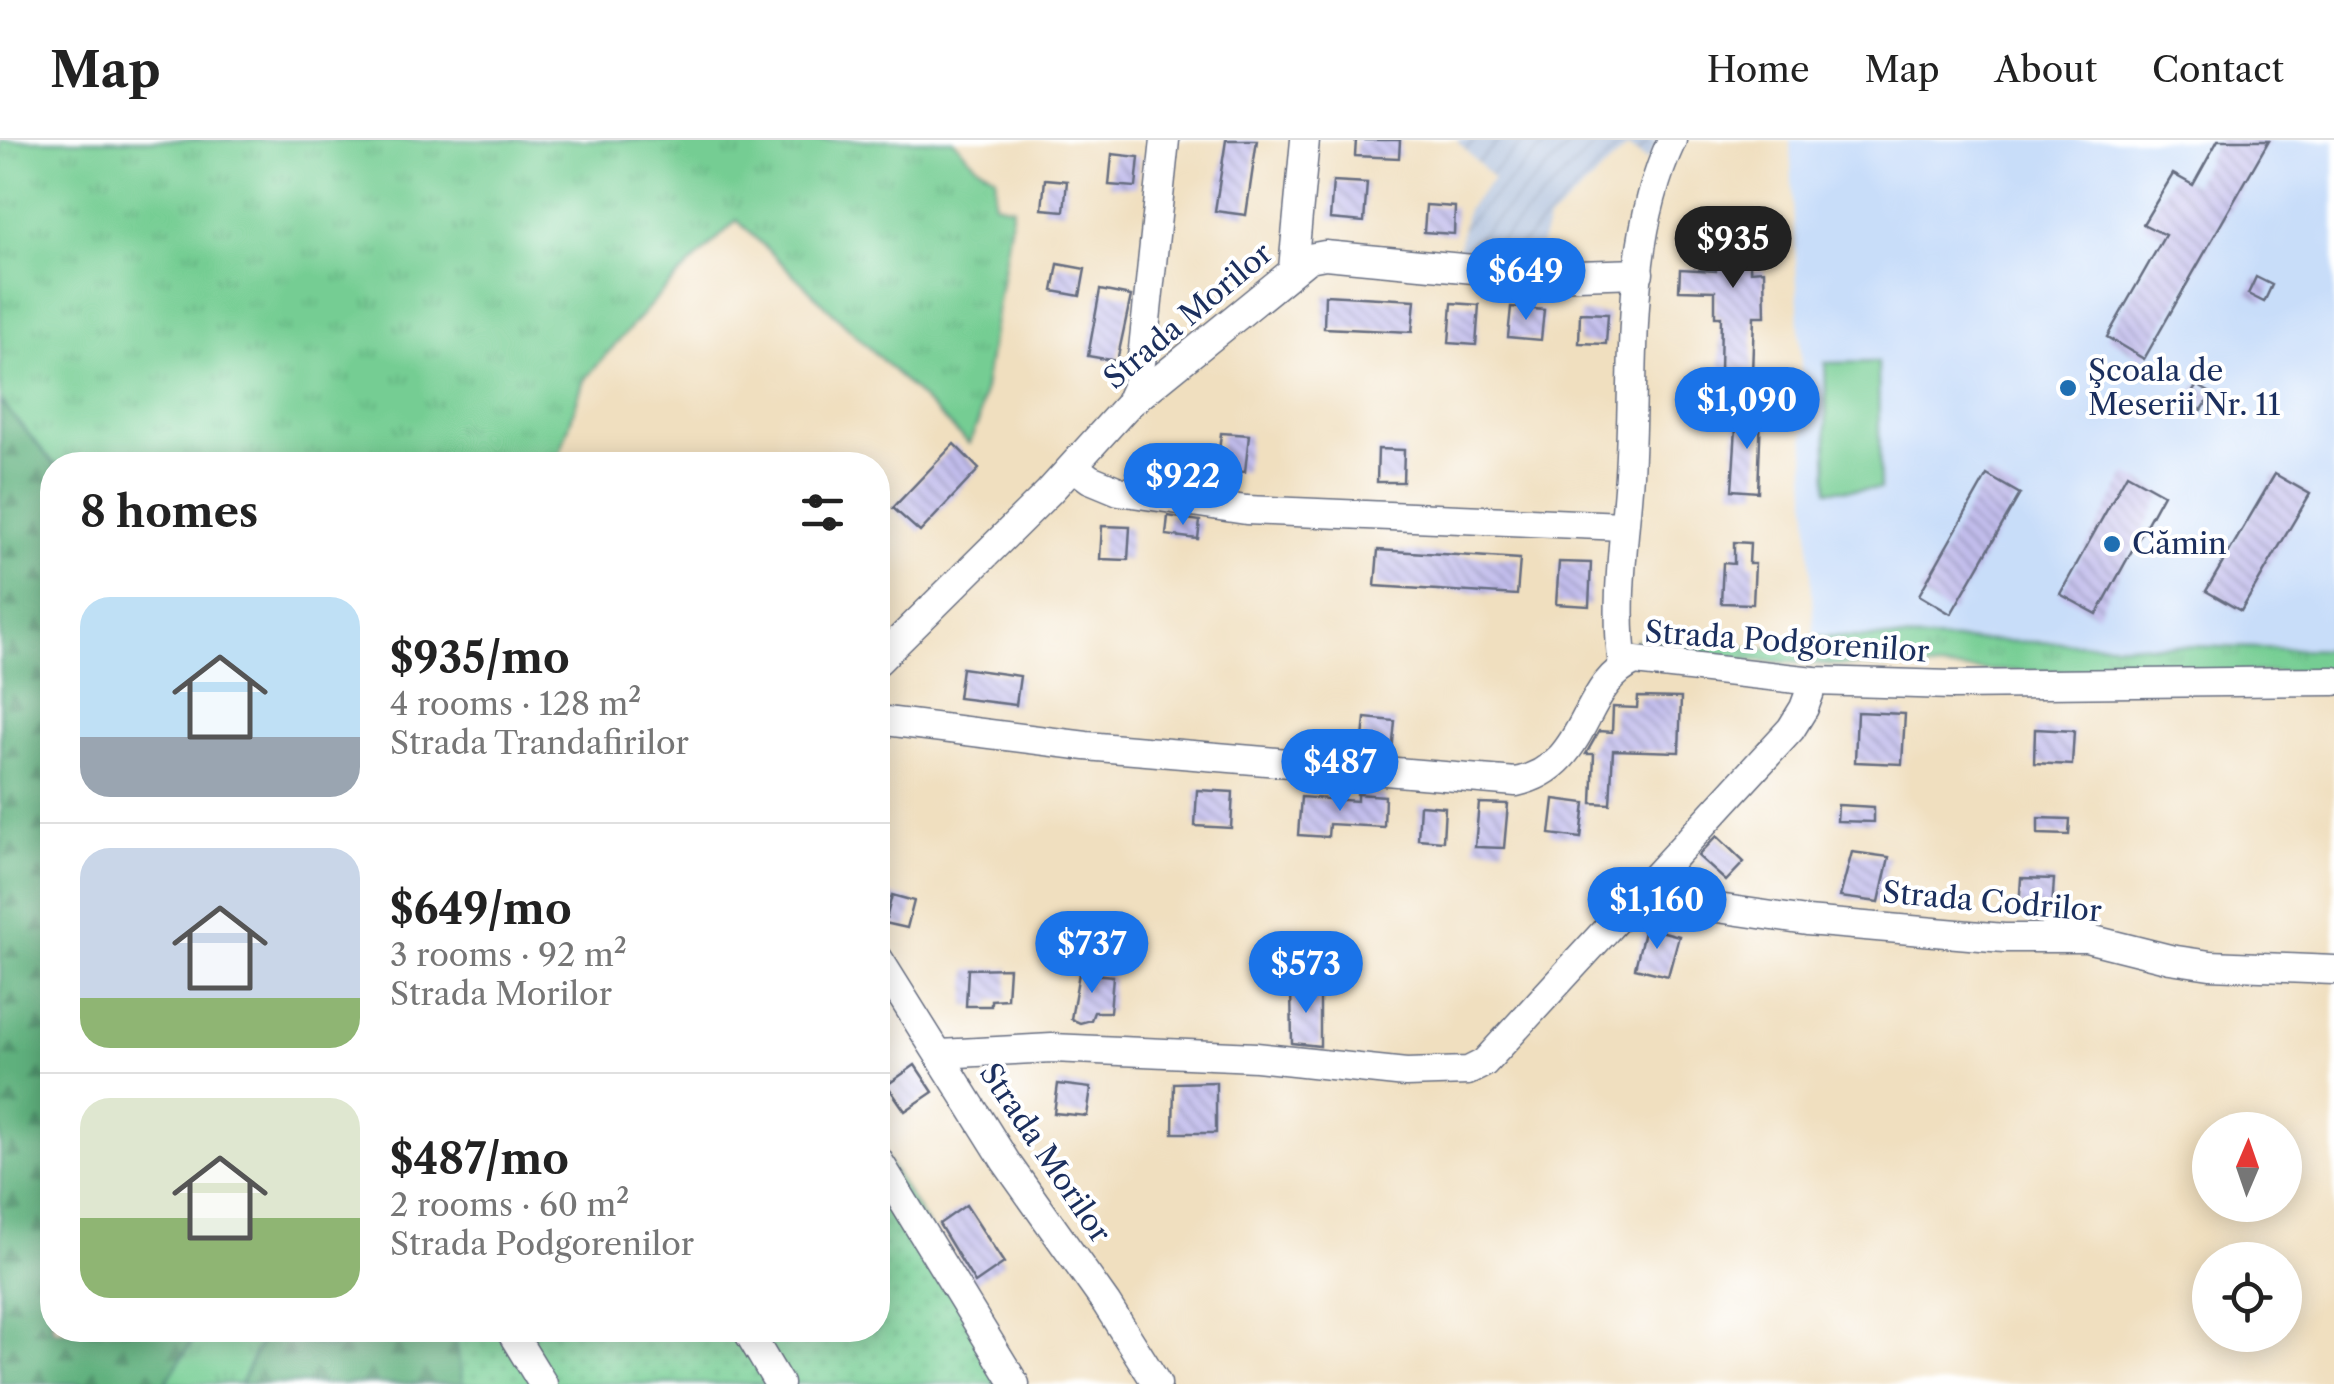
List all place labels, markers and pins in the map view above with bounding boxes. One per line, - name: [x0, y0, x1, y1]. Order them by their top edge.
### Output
- pin: $935: [1674, 206, 1792, 291]
- pin: $649: [1467, 238, 1585, 323]
- place label: Şcoala de Meserii Nr. 11: [2088, 352, 2281, 423]
- pin: $1,090: [1666, 367, 1828, 452]
- marker: Şcoala de Meserii Nr. 11: [2057, 377, 2079, 399]
- pin: $922: [1124, 443, 1242, 528]
- place label: Cămin: [2132, 525, 2227, 562]
- marker: Cămin: [2101, 533, 2123, 555]
- pin: $487: [1281, 729, 1399, 814]
- pin: $1,160: [1576, 867, 1738, 952]
- pin: $737: [1033, 911, 1151, 996]
- pin: $573: [1247, 931, 1365, 1016]

